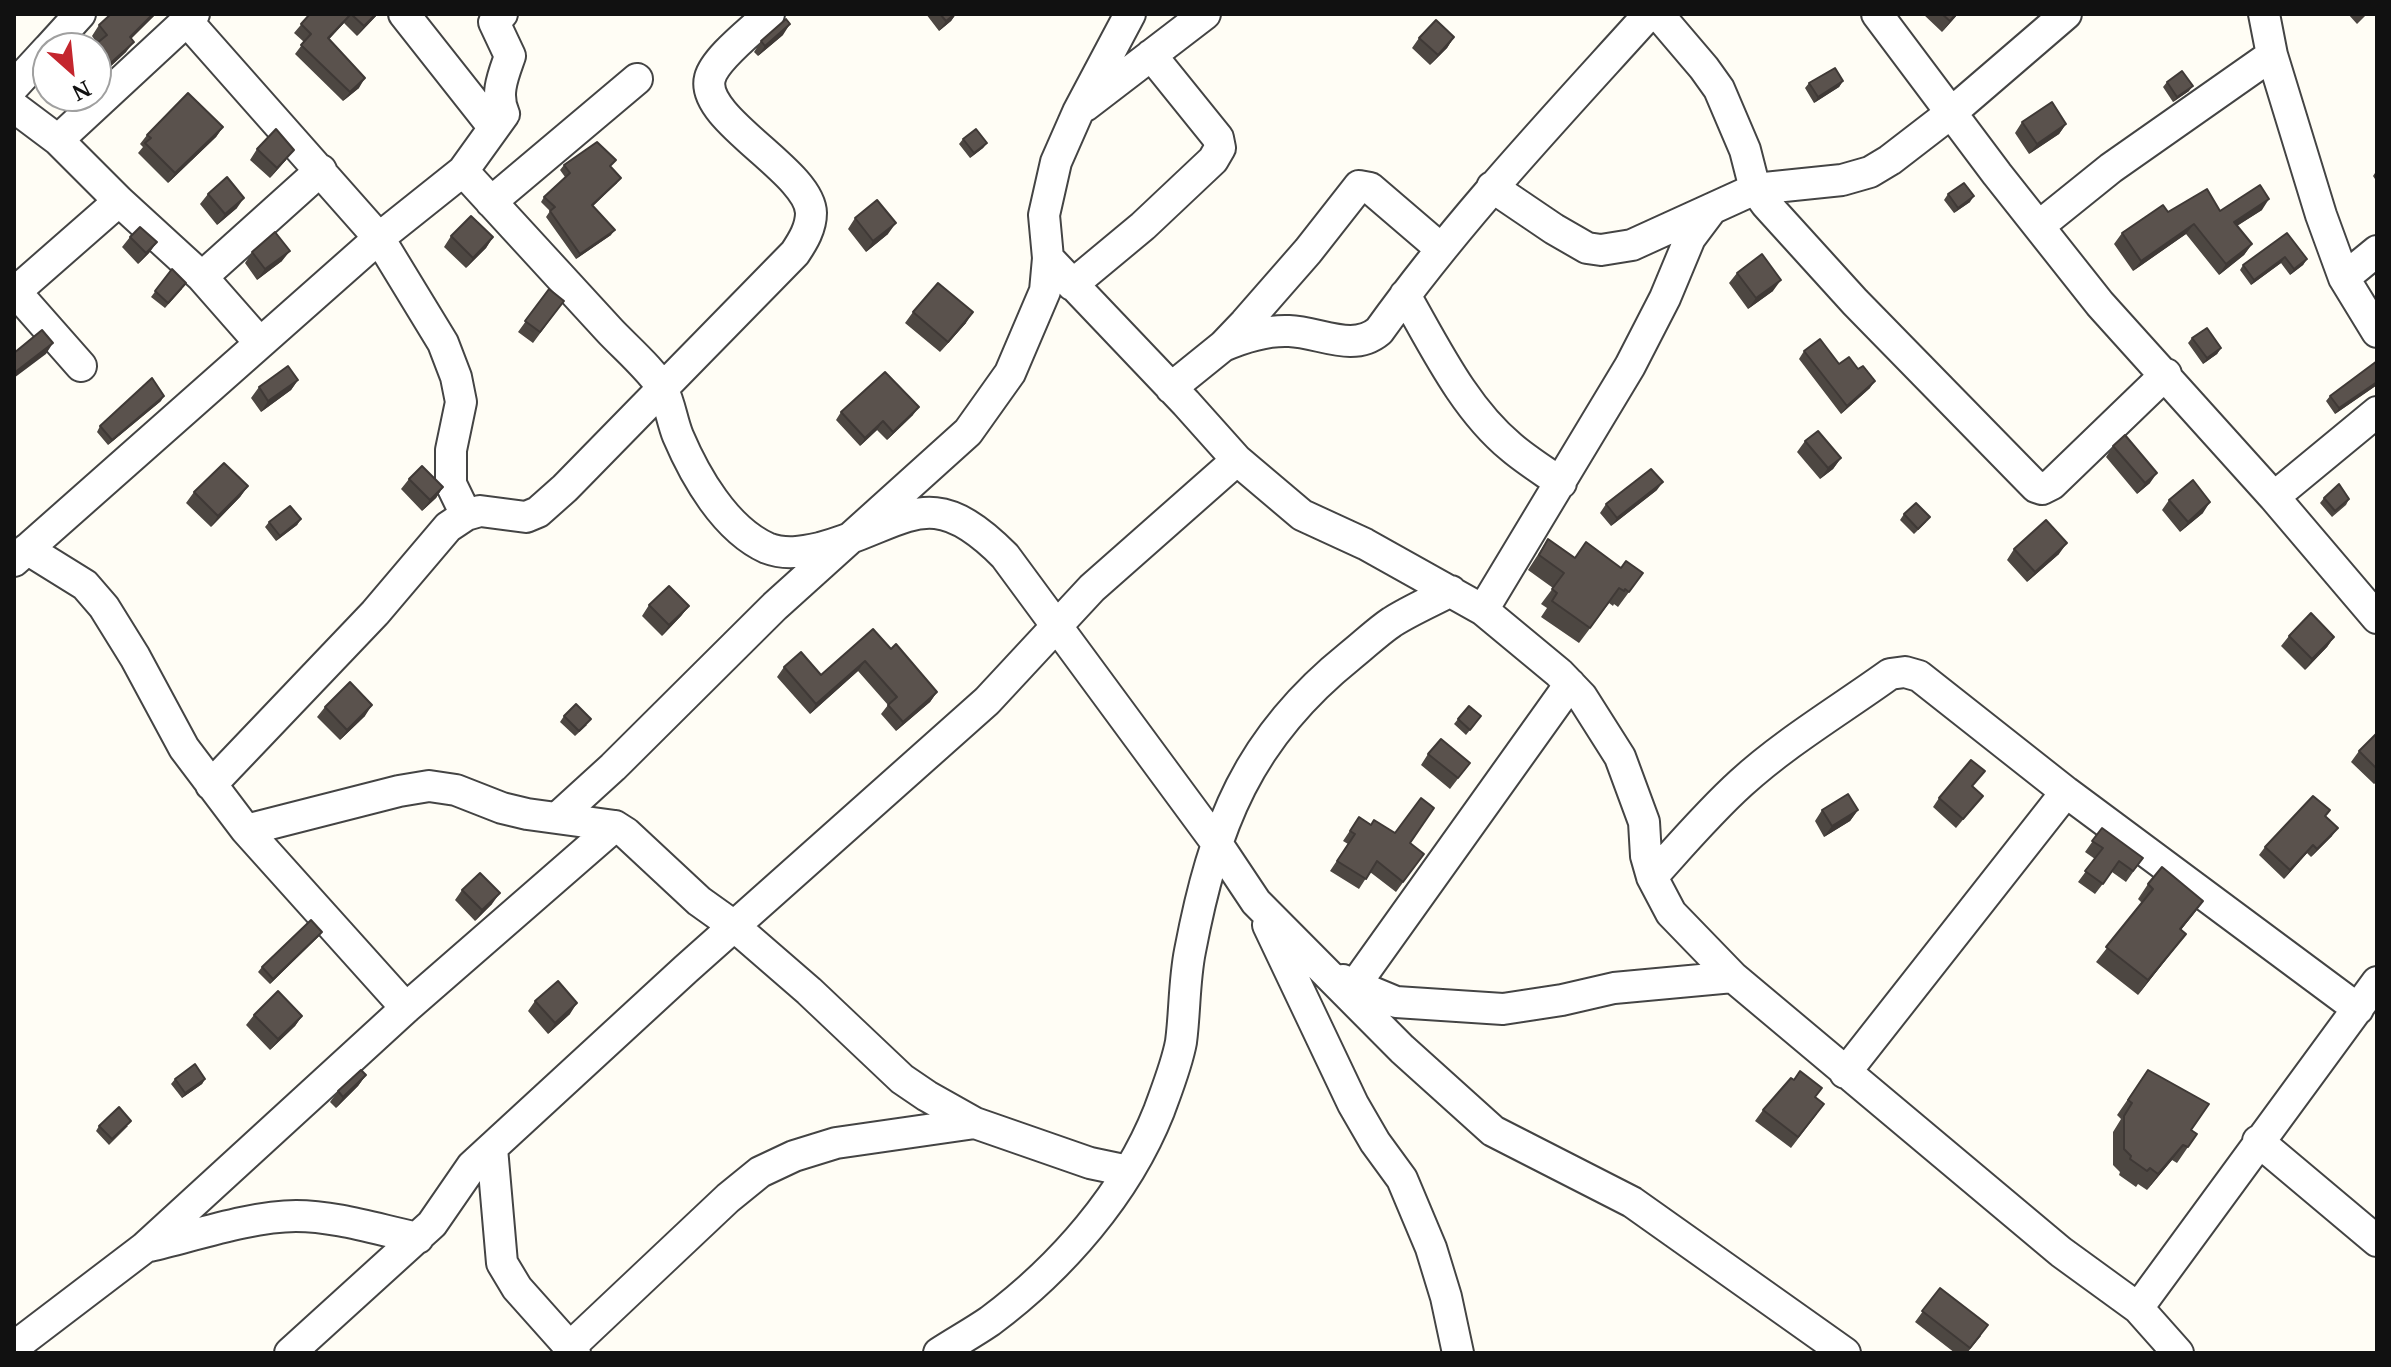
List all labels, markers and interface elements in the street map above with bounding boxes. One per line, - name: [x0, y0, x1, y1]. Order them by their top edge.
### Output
- north arrow: [32, 32, 112, 112]
- text: N: [67, 74, 97, 109]

